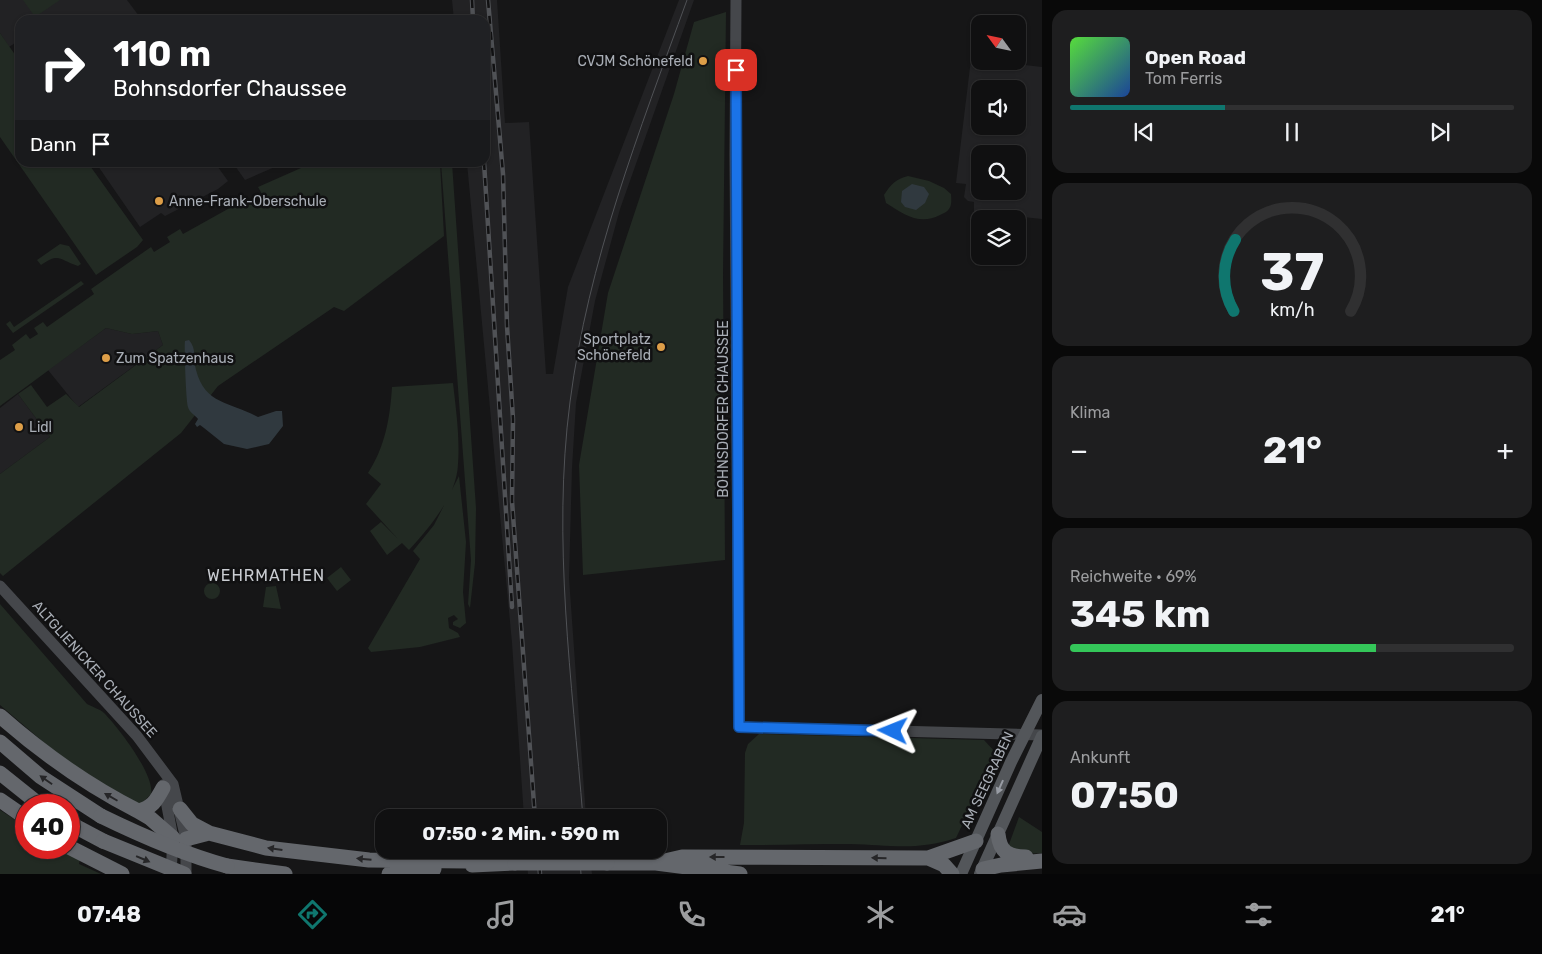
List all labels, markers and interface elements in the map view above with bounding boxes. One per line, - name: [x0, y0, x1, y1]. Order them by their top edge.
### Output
- north arrow: [971, 15, 1026, 70]
- map controls: [971, 15, 1026, 265]
- text: 110 m: [113, 33, 211, 75]
- icon: right: [30, 35, 95, 100]
- text: Open Road: [1145, 46, 1246, 69]
- pin: [715, 49, 757, 91]
- place label: CVJM Schönefeld: [578, 53, 693, 70]
- marker: CVJM Schönefeld: [697, 55, 709, 67]
- icon: arrive: [722, 56, 750, 84]
- text: Tom Ferris: [1145, 69, 1222, 88]
- text: Bohnsdorfer Chaussee: [113, 75, 347, 102]
- button: sound: [971, 80, 1026, 135]
- icon: previous: [1130, 118, 1158, 146]
- icon: pause: [1278, 118, 1306, 146]
- icon: next: [1426, 118, 1454, 146]
- icon: arrive: [87, 130, 115, 158]
- text: Dann: [30, 133, 77, 156]
- button: search: [971, 145, 1026, 200]
- place label: Anne-Frank-Oberschule: [169, 193, 327, 210]
- marker: Anne-Frank-Oberschule: [153, 195, 165, 207]
- button: layers: [971, 210, 1026, 265]
- text: 37: [1260, 241, 1324, 303]
- text: km/h: [1270, 299, 1314, 320]
- street label: BOHNSDORFER CHAUSSEE: [715, 320, 732, 498]
- place label: Sportplatz Schönefeld: [577, 331, 651, 364]
- marker: Sportplatz Schönefeld: [655, 341, 667, 353]
- place label: Zum Spatzenhaus: [116, 350, 234, 367]
- marker: Zum Spatzenhaus: [100, 352, 112, 364]
- text: Klima: [1070, 403, 1110, 422]
- place label: Lidl: [29, 419, 52, 436]
- marker: Lidl: [13, 421, 25, 433]
- text: 21°: [1263, 427, 1322, 473]
- text: −: [1070, 434, 1088, 467]
- text: +: [1497, 434, 1514, 467]
- district label: WEHRMATHEN: [207, 566, 325, 585]
- text: Reichweite · 69%: [1070, 567, 1197, 586]
- text: 345 km: [1070, 591, 1211, 637]
- street label: ALTGLIENICKER CHAUSSEE: [29, 597, 161, 741]
- position arrow: [866, 704, 918, 756]
- street label: AM SEEGRABEN: [958, 729, 1017, 831]
- text: Ankunft: [1070, 748, 1130, 767]
- text: 07:50: [1070, 772, 1179, 818]
- one-way arrow: [39, 775, 53, 785]
- one-way arrow: [996, 780, 1004, 794]
- one-way arrow: [104, 793, 119, 801]
- speed limit sign: 40: [15, 794, 80, 859]
- text: 07:50 · 2 Min. · 590 m: [422, 822, 620, 845]
- one-way arrow: [267, 845, 283, 853]
- one-way arrow: [709, 853, 725, 861]
- one-way arrow: [871, 854, 887, 862]
- one-way arrow: [136, 855, 150, 863]
- one-way arrow: [355, 855, 371, 863]
- icon: directions: [295, 897, 330, 932]
- icon: music: [484, 897, 519, 932]
- icon: phone: [674, 897, 709, 932]
- icon: climate: [863, 897, 898, 932]
- icon: car: [1052, 897, 1087, 932]
- icon: filters: [1241, 897, 1276, 932]
- text: 07:48: [77, 901, 141, 928]
- text: 21°: [1431, 901, 1465, 928]

